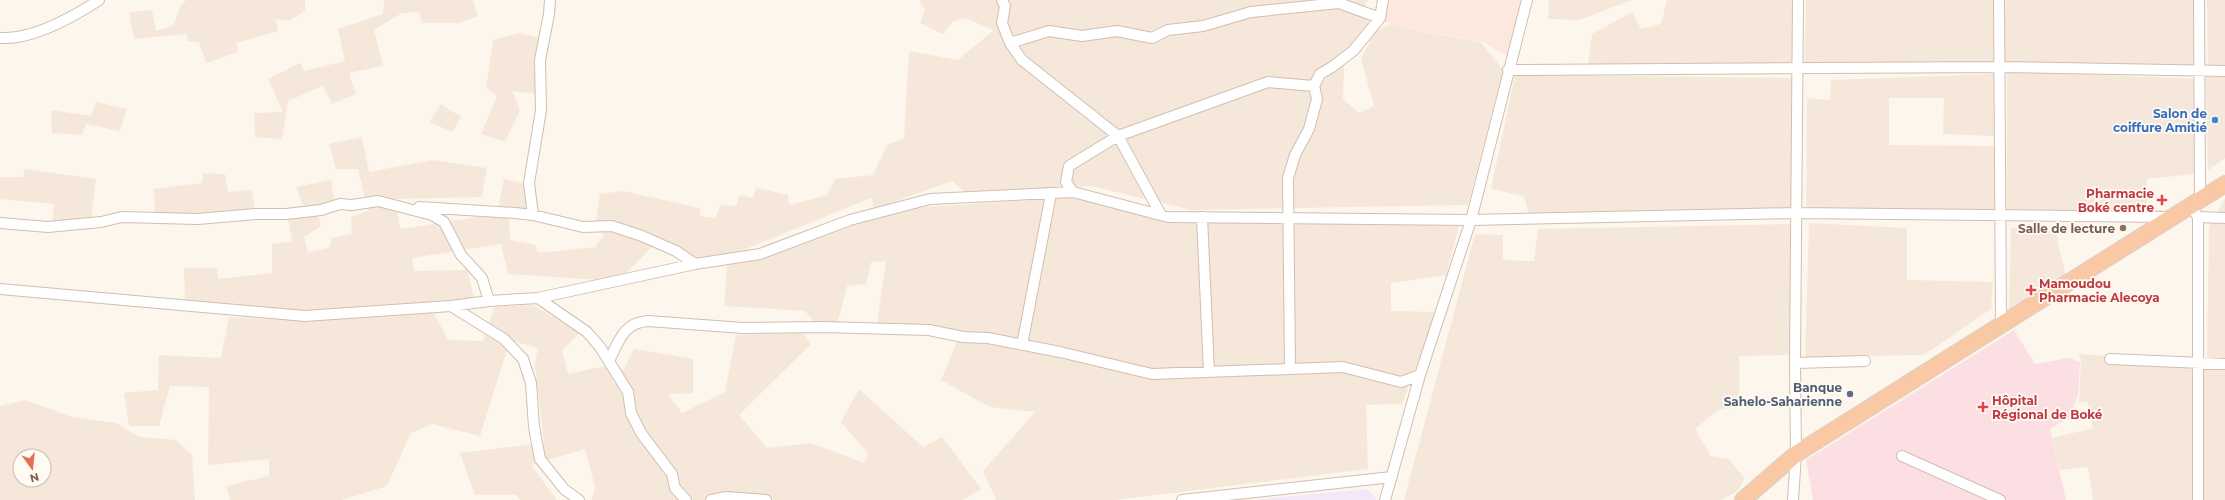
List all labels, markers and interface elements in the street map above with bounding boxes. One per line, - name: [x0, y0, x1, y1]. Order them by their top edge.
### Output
- place label: Salon de coiffure Amitié: [2113, 106, 2207, 135]
- marker: Salon de coiffure Amitié: [2210, 115, 2220, 125]
- place label: Pharmacie Boké centre: [2078, 186, 2154, 215]
- marker: Pharmacie Boké centre: [2157, 195, 2167, 205]
- place label: Salle de lecture: [2018, 221, 2115, 236]
- marker: Salle de lecture: [2118, 223, 2128, 233]
- place label: Mamoudou Pharmacie Alecoya: [2039, 276, 2160, 305]
- marker: Mamoudou Pharmacie Alecoya: [2026, 285, 2036, 295]
- place label: Banque Sahelo-Saharienne: [1724, 380, 1842, 409]
- marker: Banque Sahelo-Saharienne: [1845, 389, 1855, 399]
- place label: Hôpital Régional de Boké: [1992, 393, 2103, 422]
- marker: Hôpital Régional de Boké: [1977, 401, 1989, 413]
- north arrow: [12, 448, 52, 488]
- text: N: [28, 470, 41, 486]

